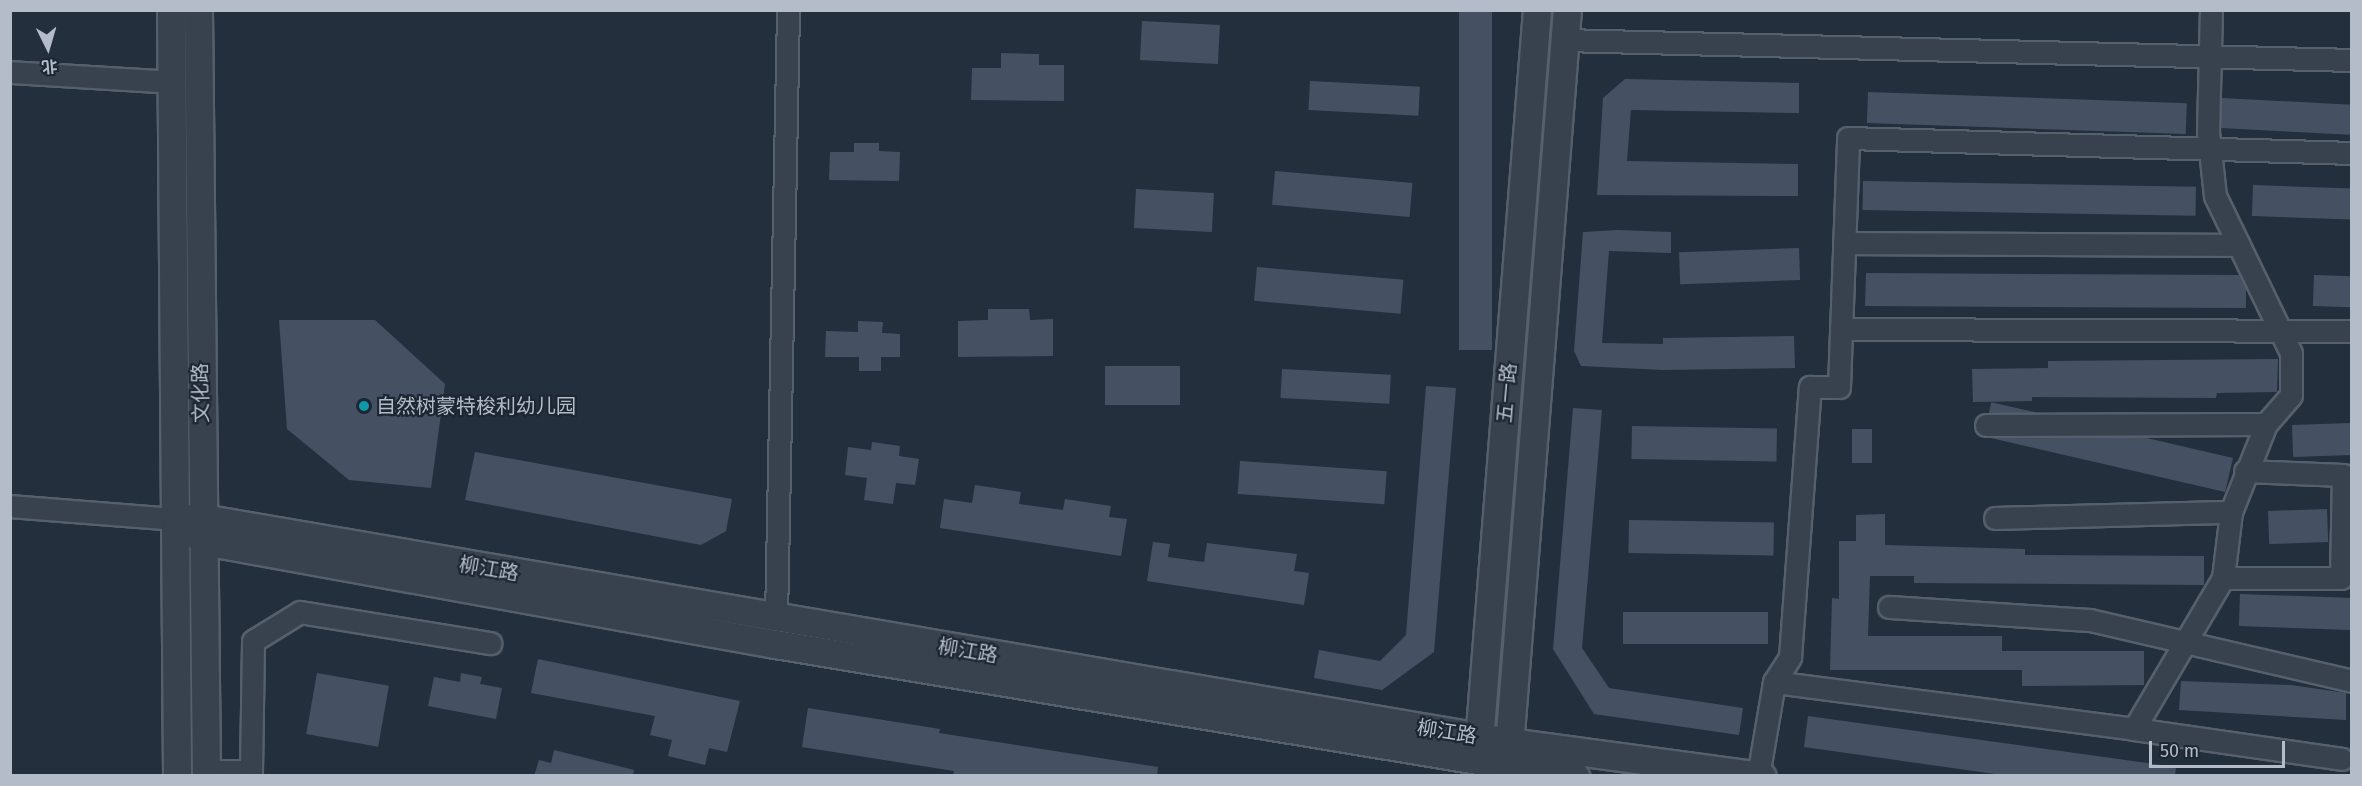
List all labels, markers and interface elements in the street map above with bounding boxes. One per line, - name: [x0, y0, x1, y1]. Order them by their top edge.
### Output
- north arrow: [18, 18, 78, 78]
- text: 北: [41, 56, 58, 77]
- street label: 五一路: [1492, 362, 1522, 424]
- street label: 文化路: [188, 363, 214, 423]
- place label: 自然树蒙特梭利幼儿园: [376, 394, 576, 418]
- marker: 自然树蒙特梭利幼儿园: [357, 399, 371, 413]
- street label: 柳江路: [457, 552, 521, 586]
- street label: 柳江路: [936, 634, 1000, 668]
- street label: 柳江路: [1415, 715, 1479, 749]
- scale bar: [2152, 729, 2288, 767]
- text: 50 m: [2160, 740, 2199, 762]

